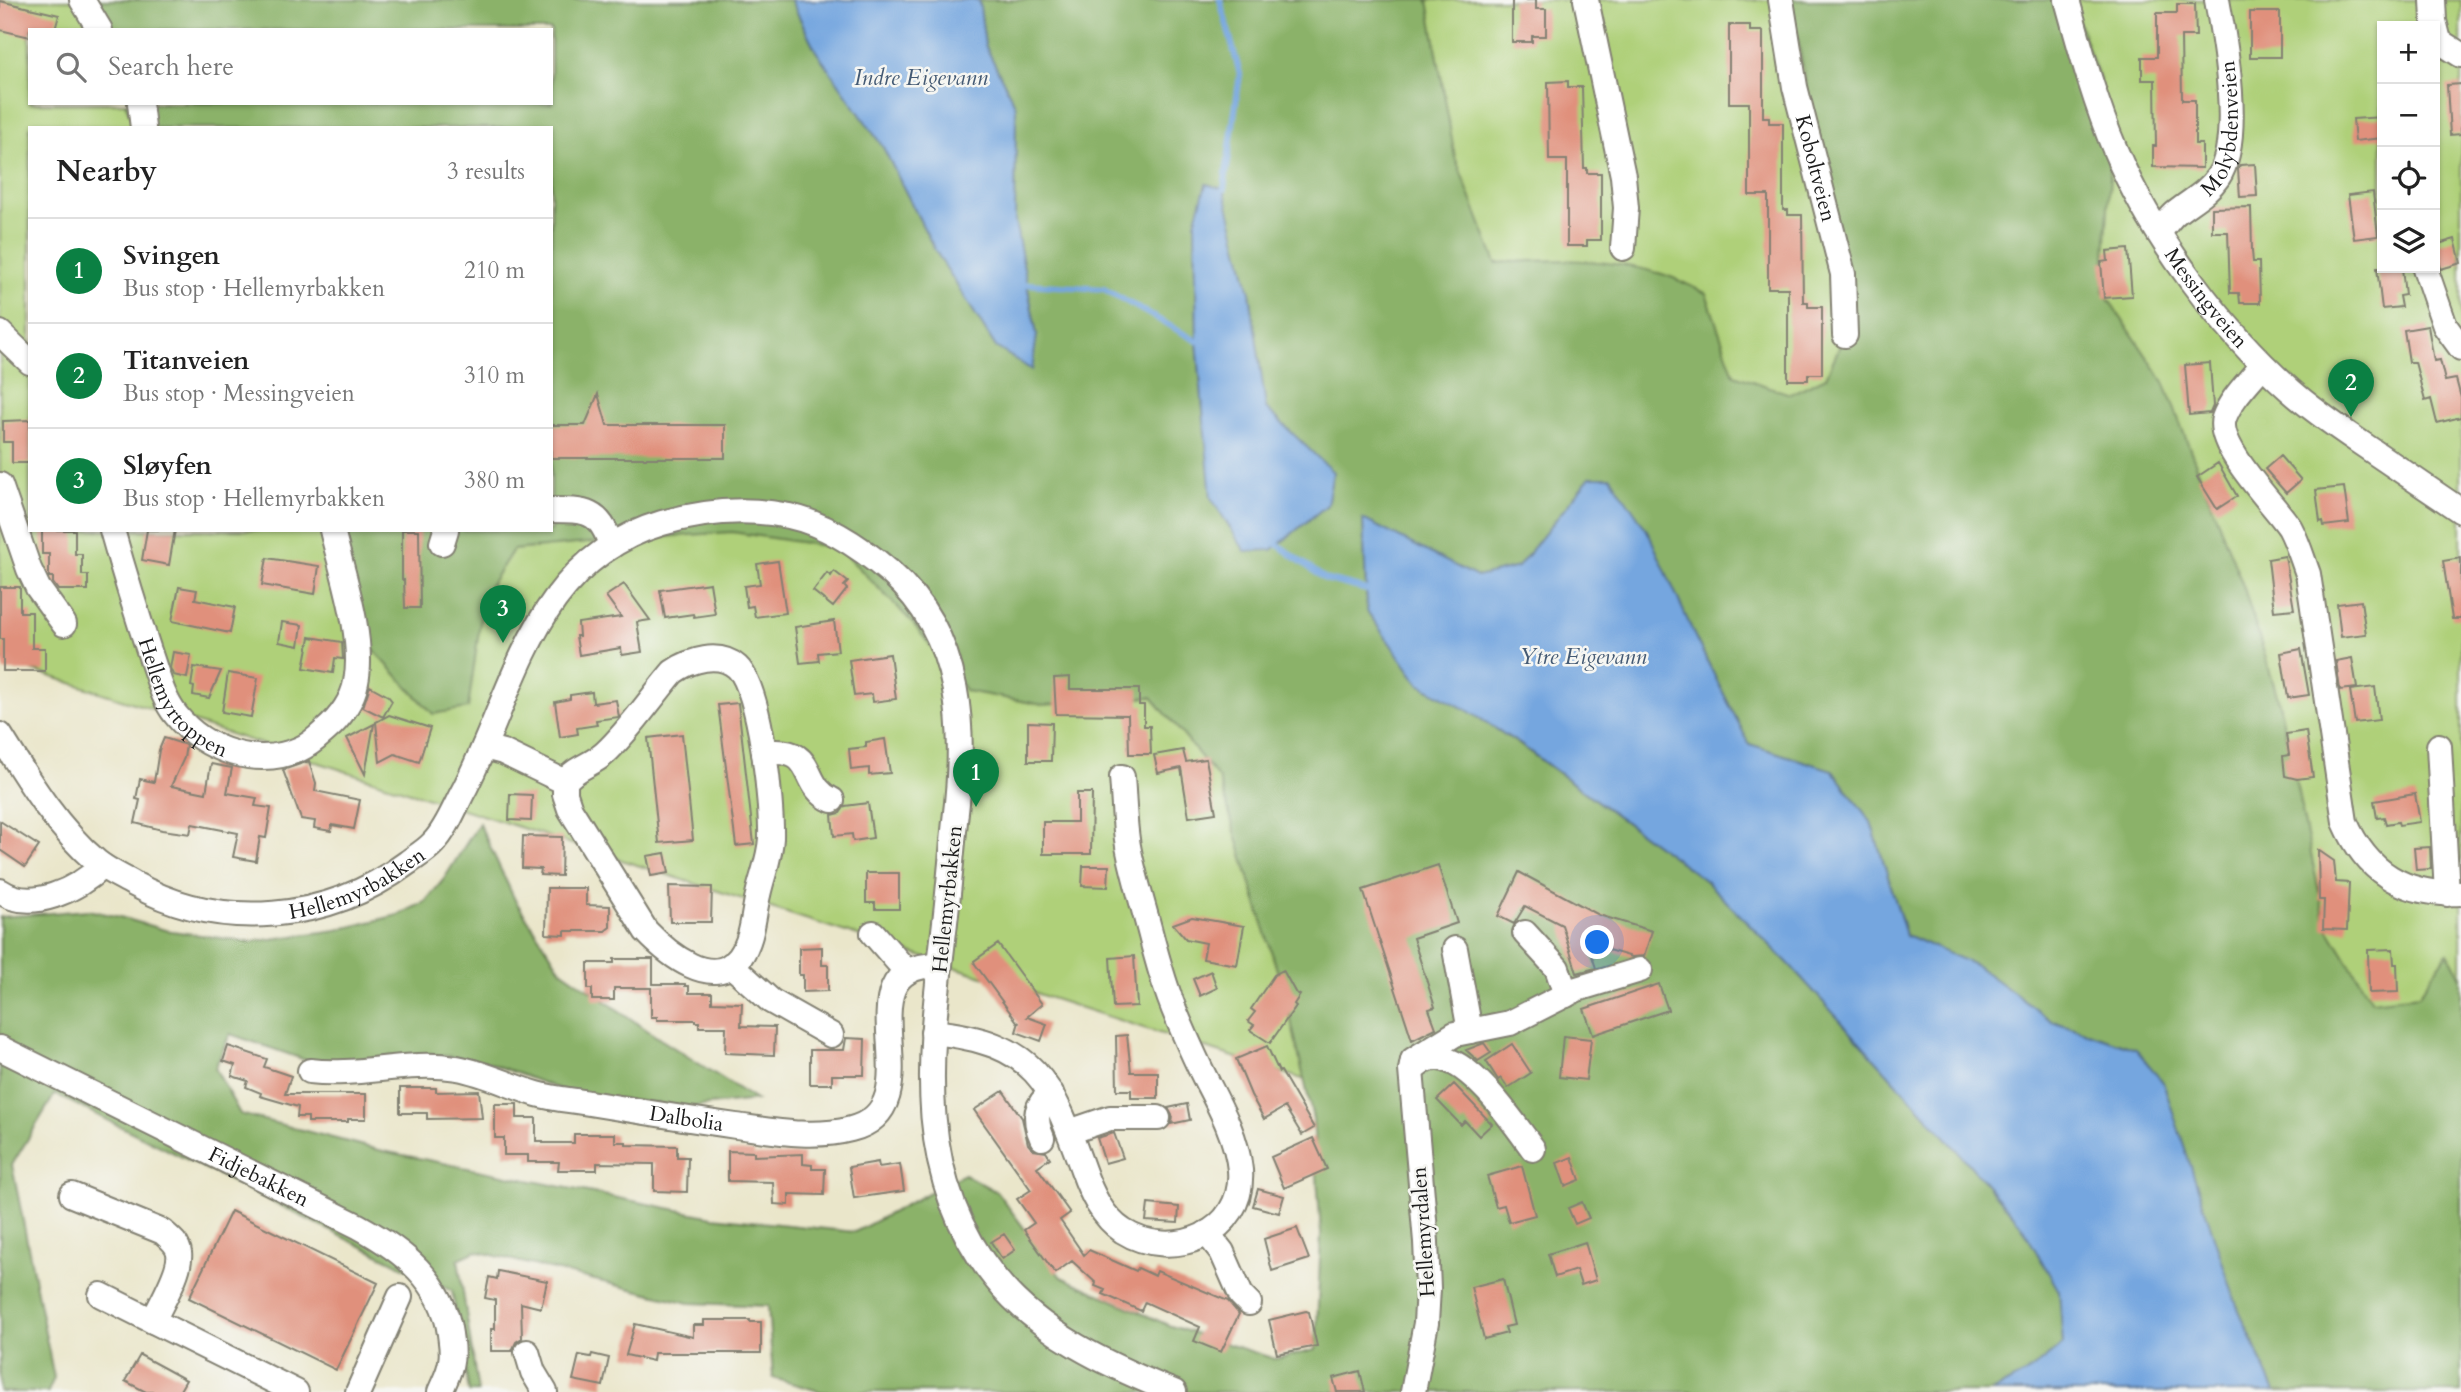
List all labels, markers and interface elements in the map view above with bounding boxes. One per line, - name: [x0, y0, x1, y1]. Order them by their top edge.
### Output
- map controls: [2377, 21, 2440, 273]
- button: +: [2377, 21, 2440, 84]
- search box: [28, 28, 553, 105]
- icon: search: [52, 48, 90, 86]
- text: Search here: [108, 49, 234, 84]
- street label: Molybdenveien: [2194, 59, 2246, 203]
- water label: Indre Eigevann: [854, 62, 989, 93]
- button: −: [2377, 84, 2440, 147]
- street label: Koboltveien: [1788, 112, 1843, 225]
- button: locate: [2377, 147, 2440, 210]
- text: Nearby: [56, 151, 157, 192]
- text: 3 results: [447, 156, 525, 187]
- button: layers: [2377, 210, 2440, 273]
- text: Svingen: [123, 238, 220, 273]
- street label: Messingveien: [2157, 242, 2254, 355]
- text: 1: [73, 255, 85, 286]
- text: 210 m: [464, 255, 525, 286]
- text: Bus stop · Hellemyrbakken: [123, 273, 385, 304]
- text: Titanveien: [123, 343, 249, 378]
- pin: 2: [2328, 359, 2374, 417]
- text: 2: [73, 360, 85, 391]
- text: 310 m: [464, 360, 525, 391]
- text: Bus stop · Messingveien: [123, 378, 355, 409]
- text: Sløyfen: [123, 448, 212, 483]
- text: 3: [73, 465, 85, 496]
- text: 380 m: [464, 465, 525, 496]
- text: Bus stop · Hellemyrbakken: [123, 483, 385, 514]
- pin: 3: [480, 585, 526, 643]
- street label: Hellemyrtoppen: [131, 634, 232, 765]
- water label: Ytre Eigevann: [1519, 641, 1648, 672]
- pin: 1: [953, 749, 999, 807]
- street label: Hellemyrbakken: [925, 824, 970, 974]
- street label: Hellemyrbakken: [287, 841, 431, 927]
- your location: [1580, 925, 1614, 959]
- street label: Dalbolia: [647, 1099, 725, 1139]
- street label: Fidjebakken: [203, 1140, 314, 1214]
- street label: Hellemyrdalen: [1404, 1166, 1443, 1298]

